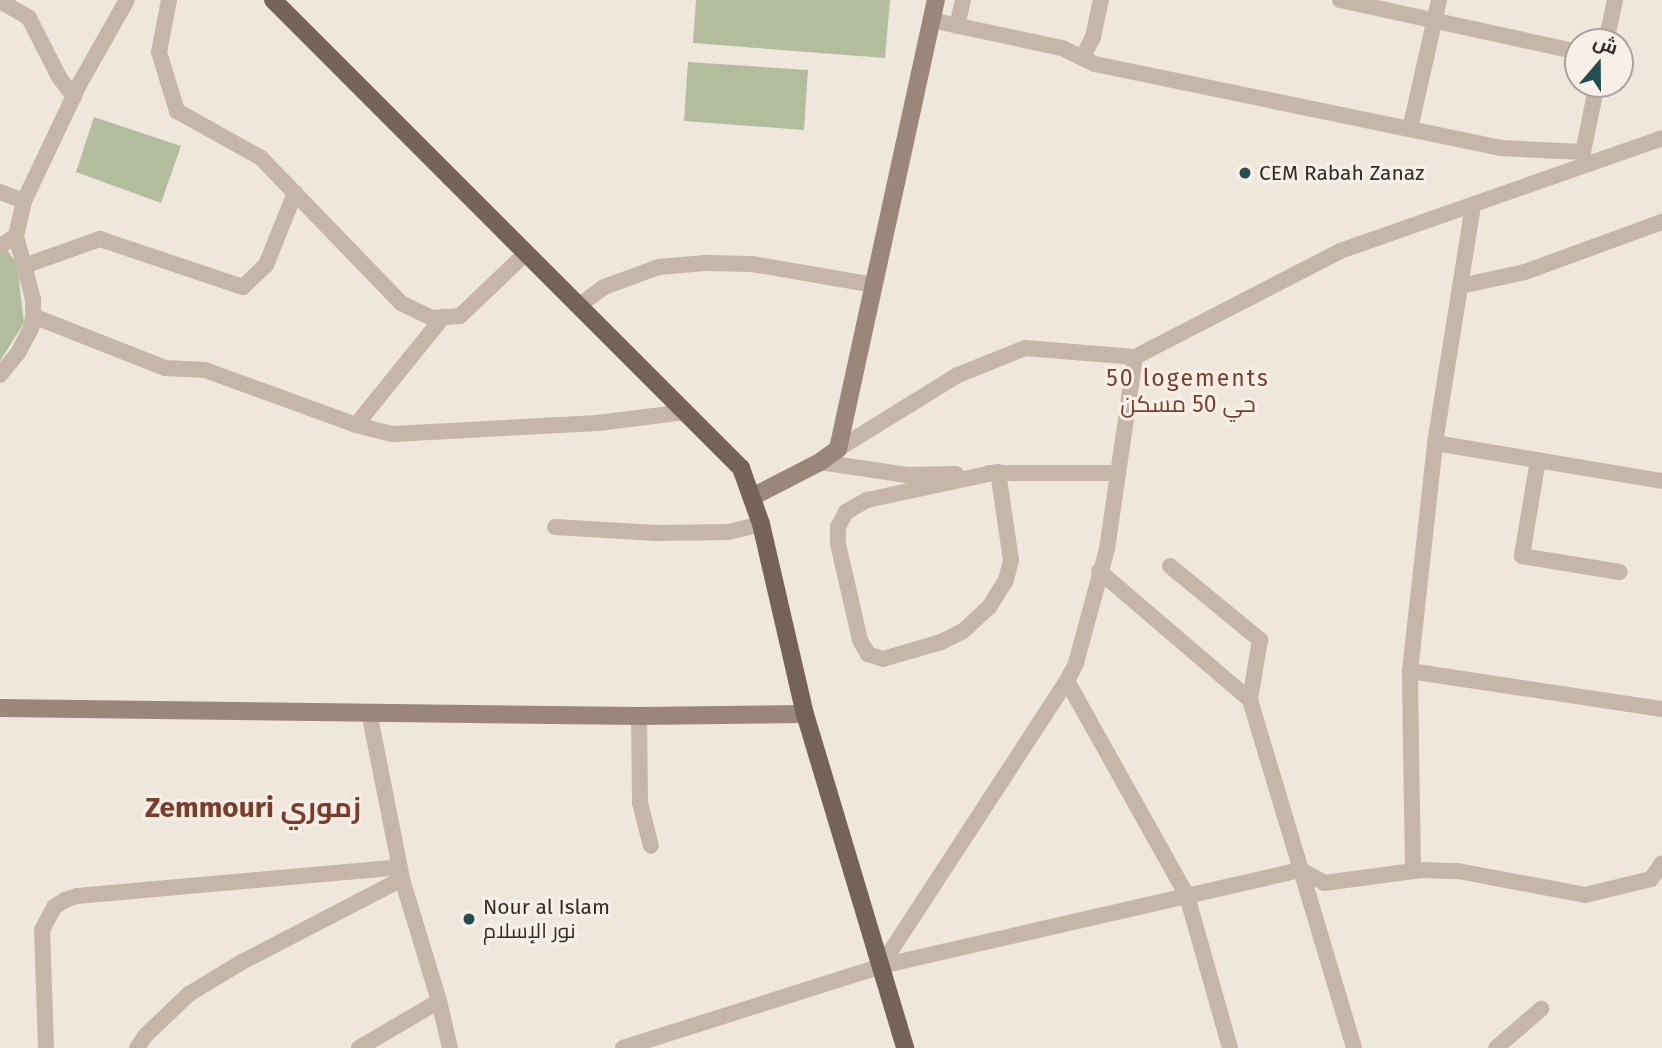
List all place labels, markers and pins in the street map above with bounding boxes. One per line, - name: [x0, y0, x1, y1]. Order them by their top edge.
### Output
- place label: CEM Rabah Zanaz: [1259, 160, 1424, 186]
- marker: CEM Rabah Zanaz: [1237, 165, 1253, 181]
- place label: Nour al Islam نور الإسلام: [483, 894, 610, 944]
- marker: Nour al Islam نور الإسلام: [461, 911, 477, 927]

